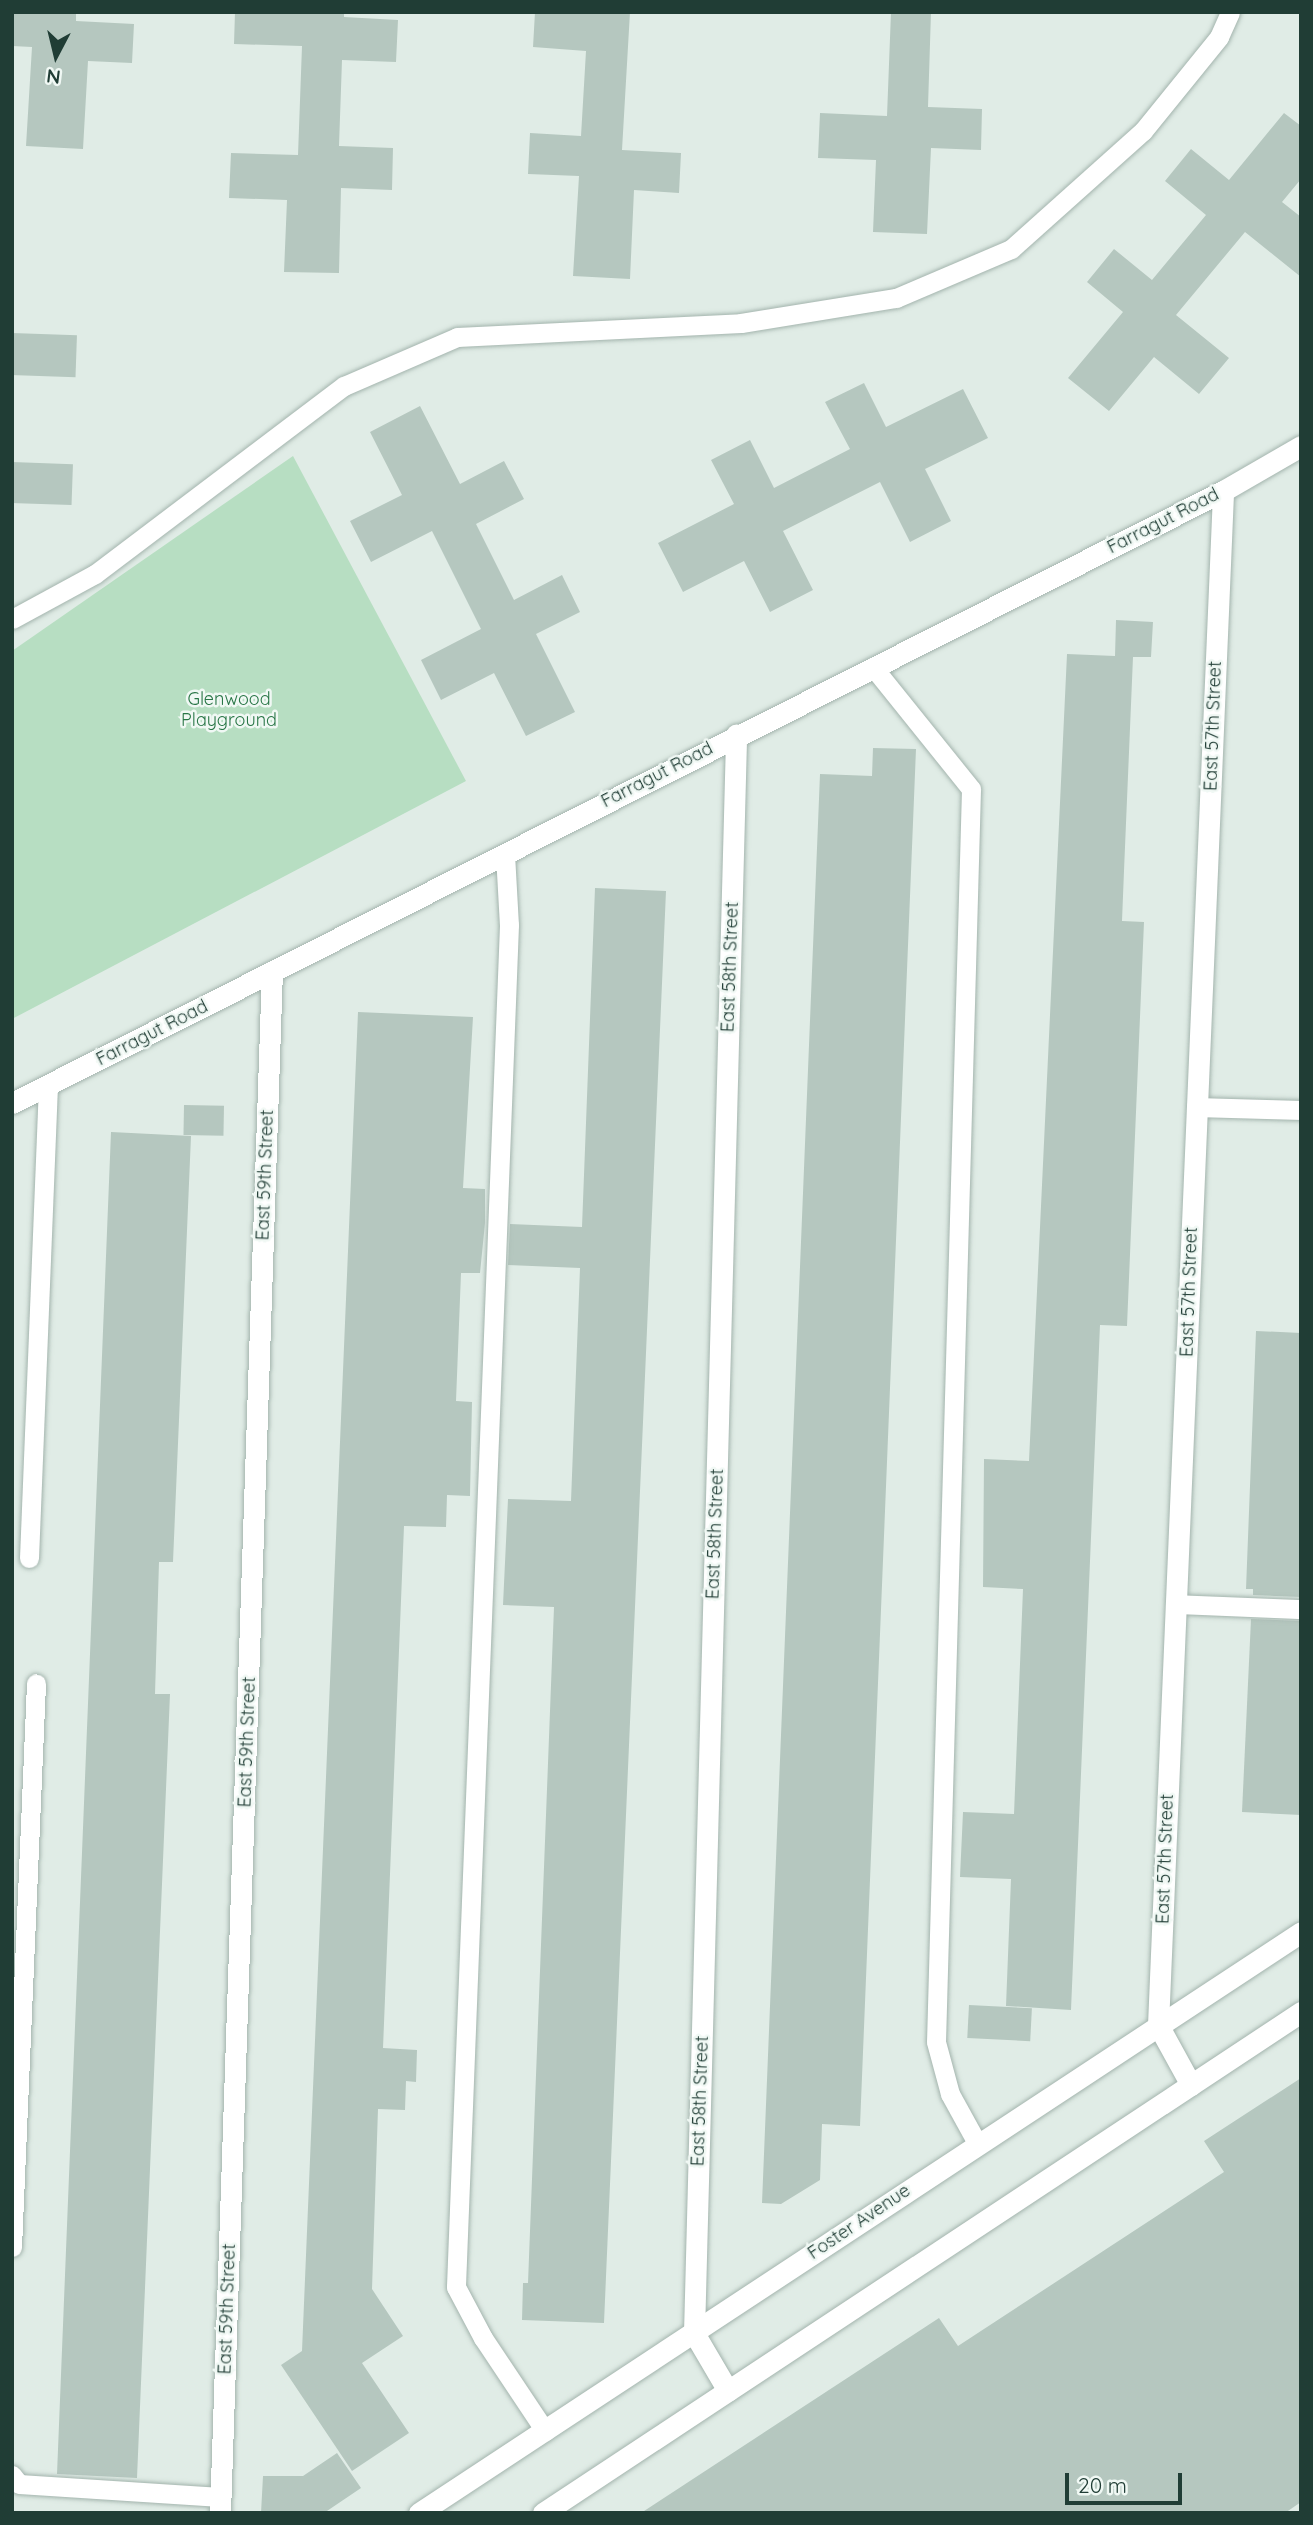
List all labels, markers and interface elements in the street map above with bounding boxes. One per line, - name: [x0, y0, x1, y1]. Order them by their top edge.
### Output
- north arrow: [21, 21, 91, 91]
- text: N: [45, 64, 62, 90]
- street label: Farragut Road: [1104, 484, 1222, 558]
- street label: East 57th Street: [1200, 661, 1226, 791]
- park label: Glenwood Playground: [181, 689, 277, 732]
- street label: Farragut Road: [598, 738, 716, 812]
- street label: East 58th Street: [717, 901, 743, 1033]
- street label: Farragut Road: [93, 996, 211, 1070]
- street label: East 59th Street: [252, 1109, 278, 1241]
- street label: East 57th Street: [1176, 1227, 1202, 1357]
- street label: East 58th Street: [702, 1468, 728, 1600]
- street label: East 59th Street: [234, 1676, 260, 1808]
- street label: East 57th Street: [1152, 1794, 1178, 1924]
- street label: East 58th Street: [687, 2035, 713, 2167]
- street label: Foster Avenue: [804, 2180, 914, 2264]
- street label: East 59th Street: [214, 2243, 240, 2375]
- scale bar: [1068, 2458, 1185, 2502]
- text: 20 m: [1078, 2472, 1127, 2498]

